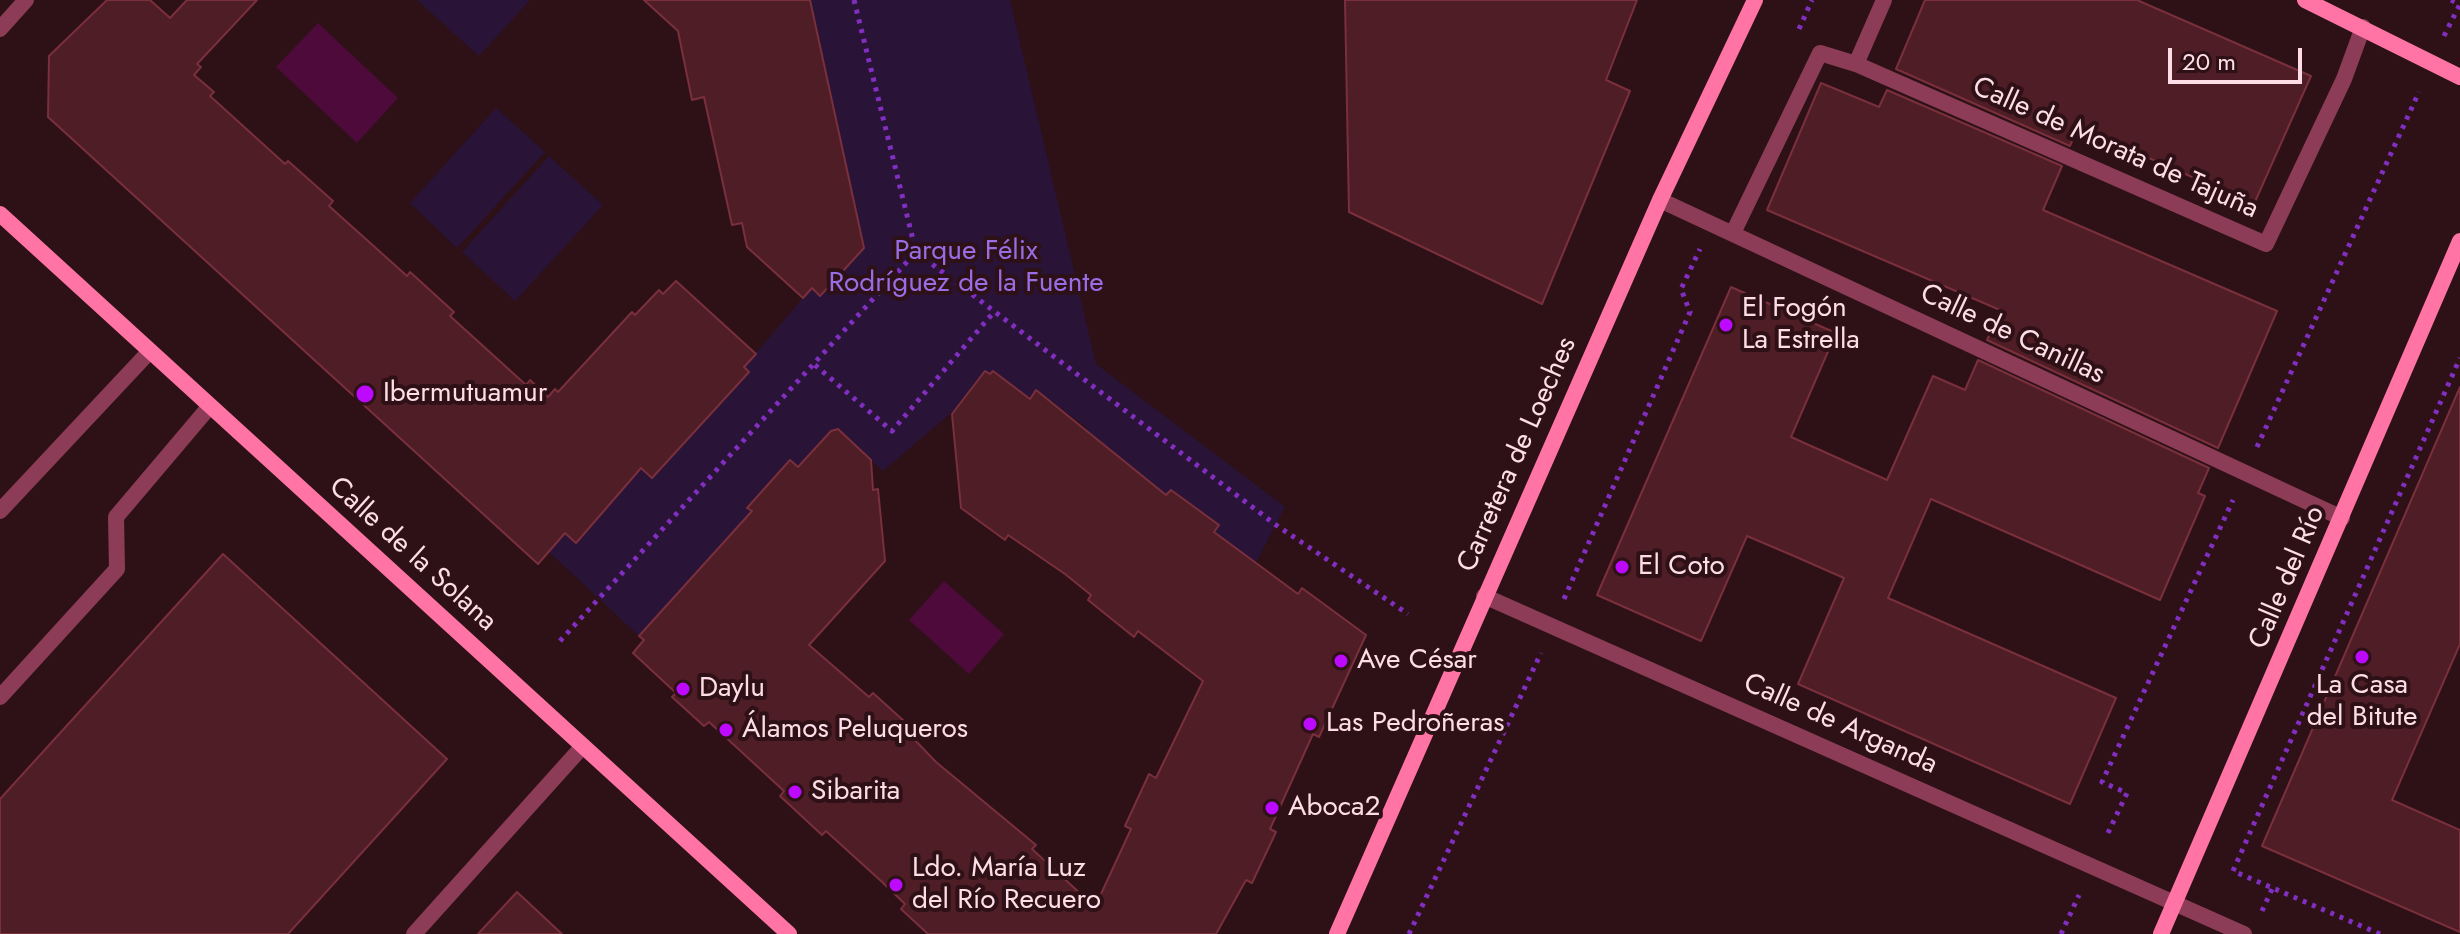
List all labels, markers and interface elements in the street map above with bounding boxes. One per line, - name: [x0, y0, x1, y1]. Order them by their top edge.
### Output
- scale bar: [2172, 32, 2306, 82]
- text: 20 m: [2182, 44, 2236, 79]
- street label: Calle de Morata de Tajuña: [1967, 71, 2263, 227]
- park label: Parque Félix Rodríguez de la Fuente: [828, 235, 1104, 301]
- street label: Calle de Canillas: [1915, 278, 2109, 392]
- place label: El Fogón La Estrella: [1742, 292, 1860, 358]
- marker: El Fogón La Estrella: [1717, 316, 1735, 334]
- street label: Carretera de Loeches: [1451, 332, 1585, 578]
- place label: Ibermutuamur: [383, 377, 547, 411]
- marker: Ibermutuamur: [354, 383, 376, 405]
- street label: Calle de la Solana: [321, 471, 503, 639]
- street label: Calle del Río: [2243, 502, 2333, 654]
- place label: El Coto: [1638, 550, 1725, 584]
- marker: El Coto: [1613, 558, 1631, 576]
- place label: Ave César: [1357, 644, 1477, 678]
- marker: La Casa del Bitute: [2353, 648, 2371, 666]
- marker: Ave César: [1332, 652, 1350, 670]
- street label: Calle de Arganda: [1738, 667, 1942, 783]
- place label: La Casa del Bitute: [2307, 669, 2417, 735]
- place label: Daylu: [699, 672, 765, 706]
- marker: Daylu: [674, 680, 692, 698]
- place label: Las Pedroñeras: [1326, 707, 1505, 741]
- place label: Álamos Peluqueros: [742, 713, 968, 747]
- marker: Las Pedroñeras: [1301, 715, 1319, 733]
- marker: Álamos Peluqueros: [717, 721, 735, 739]
- place label: Sibarita: [811, 775, 900, 809]
- marker: Sibarita: [786, 783, 804, 801]
- place label: Aboca2: [1288, 791, 1381, 825]
- marker: Aboca2: [1263, 799, 1281, 817]
- place label: Ldo. María Luz del Río Recuero: [912, 852, 1101, 918]
- marker: Ldo. María Luz del Río Recuero: [887, 876, 905, 894]

